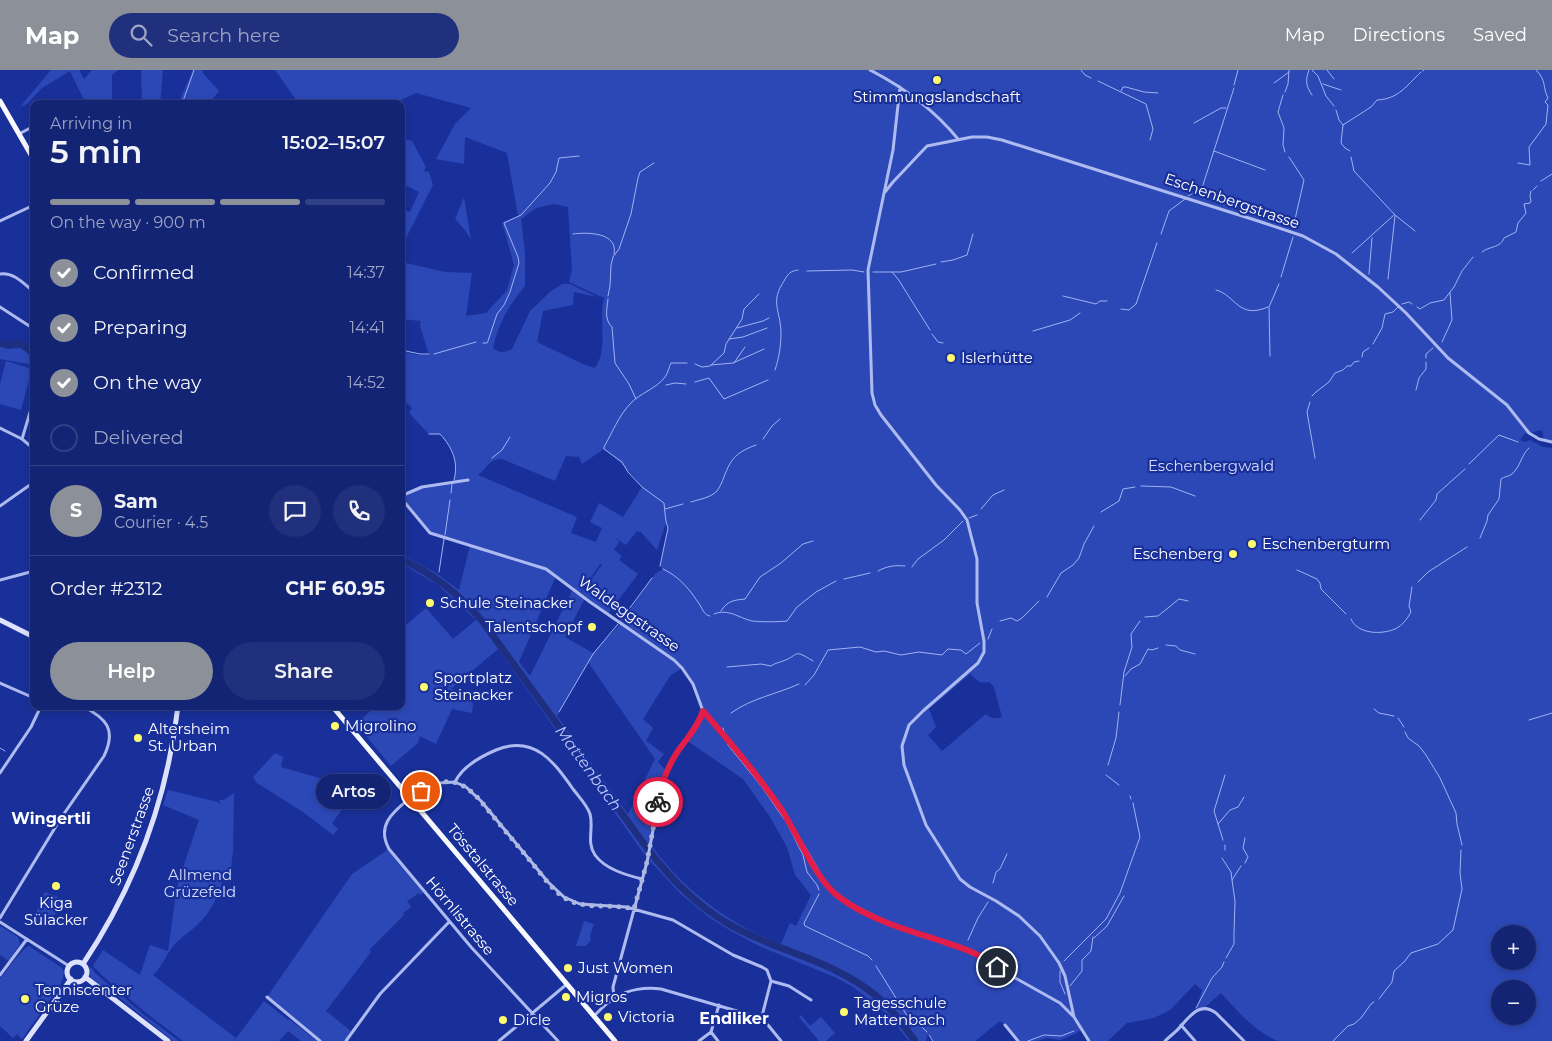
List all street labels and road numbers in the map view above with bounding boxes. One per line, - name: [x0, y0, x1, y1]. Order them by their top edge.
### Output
- street label: Eschenbergstrasse: [1162, 168, 1302, 233]
- street label: Waldeggstrasse: [575, 571, 684, 656]
- street label: Seenerstrasse: [105, 784, 158, 888]
- street label: Tösstalstrasse: [443, 820, 523, 910]
- street label: Hörnlistrasse: [422, 872, 499, 959]

